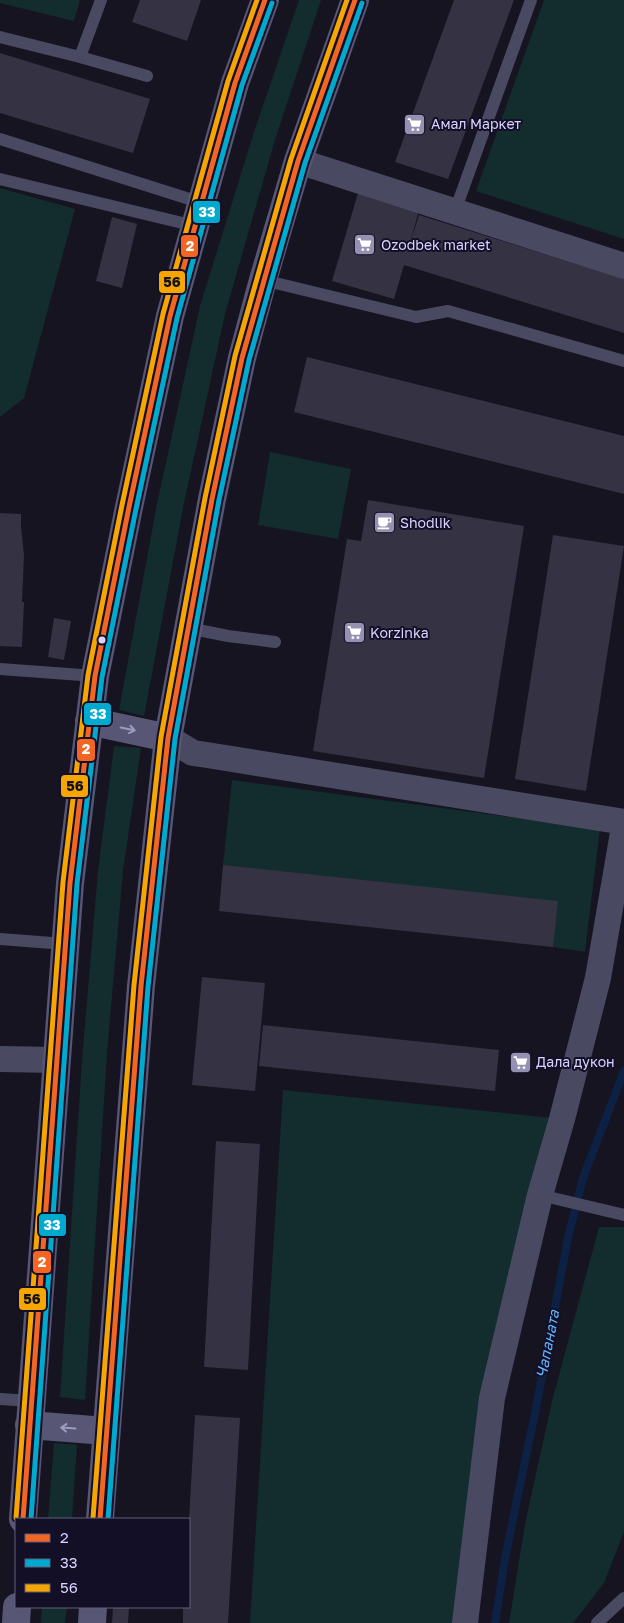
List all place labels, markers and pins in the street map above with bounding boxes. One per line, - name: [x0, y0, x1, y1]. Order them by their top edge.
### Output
- supermarket icon: Амал Маркет: [403, 112, 427, 136]
- place label: Амал Маркет: [431, 115, 521, 132]
- supermarket icon: Ozodbek market: [353, 233, 377, 257]
- place label: Ozodbek market: [381, 236, 491, 253]
- cafe icon: Shodlik: [372, 511, 396, 535]
- place label: Shodlik: [400, 514, 451, 531]
- supermarket icon: Korzinka: [342, 621, 366, 645]
- place label: Korzinka: [370, 624, 429, 641]
- unlabelled marker: [97, 635, 107, 645]
- supermarket icon: Дала дукон: [508, 1050, 532, 1074]
- place label: Дала дукон: [536, 1053, 615, 1070]

